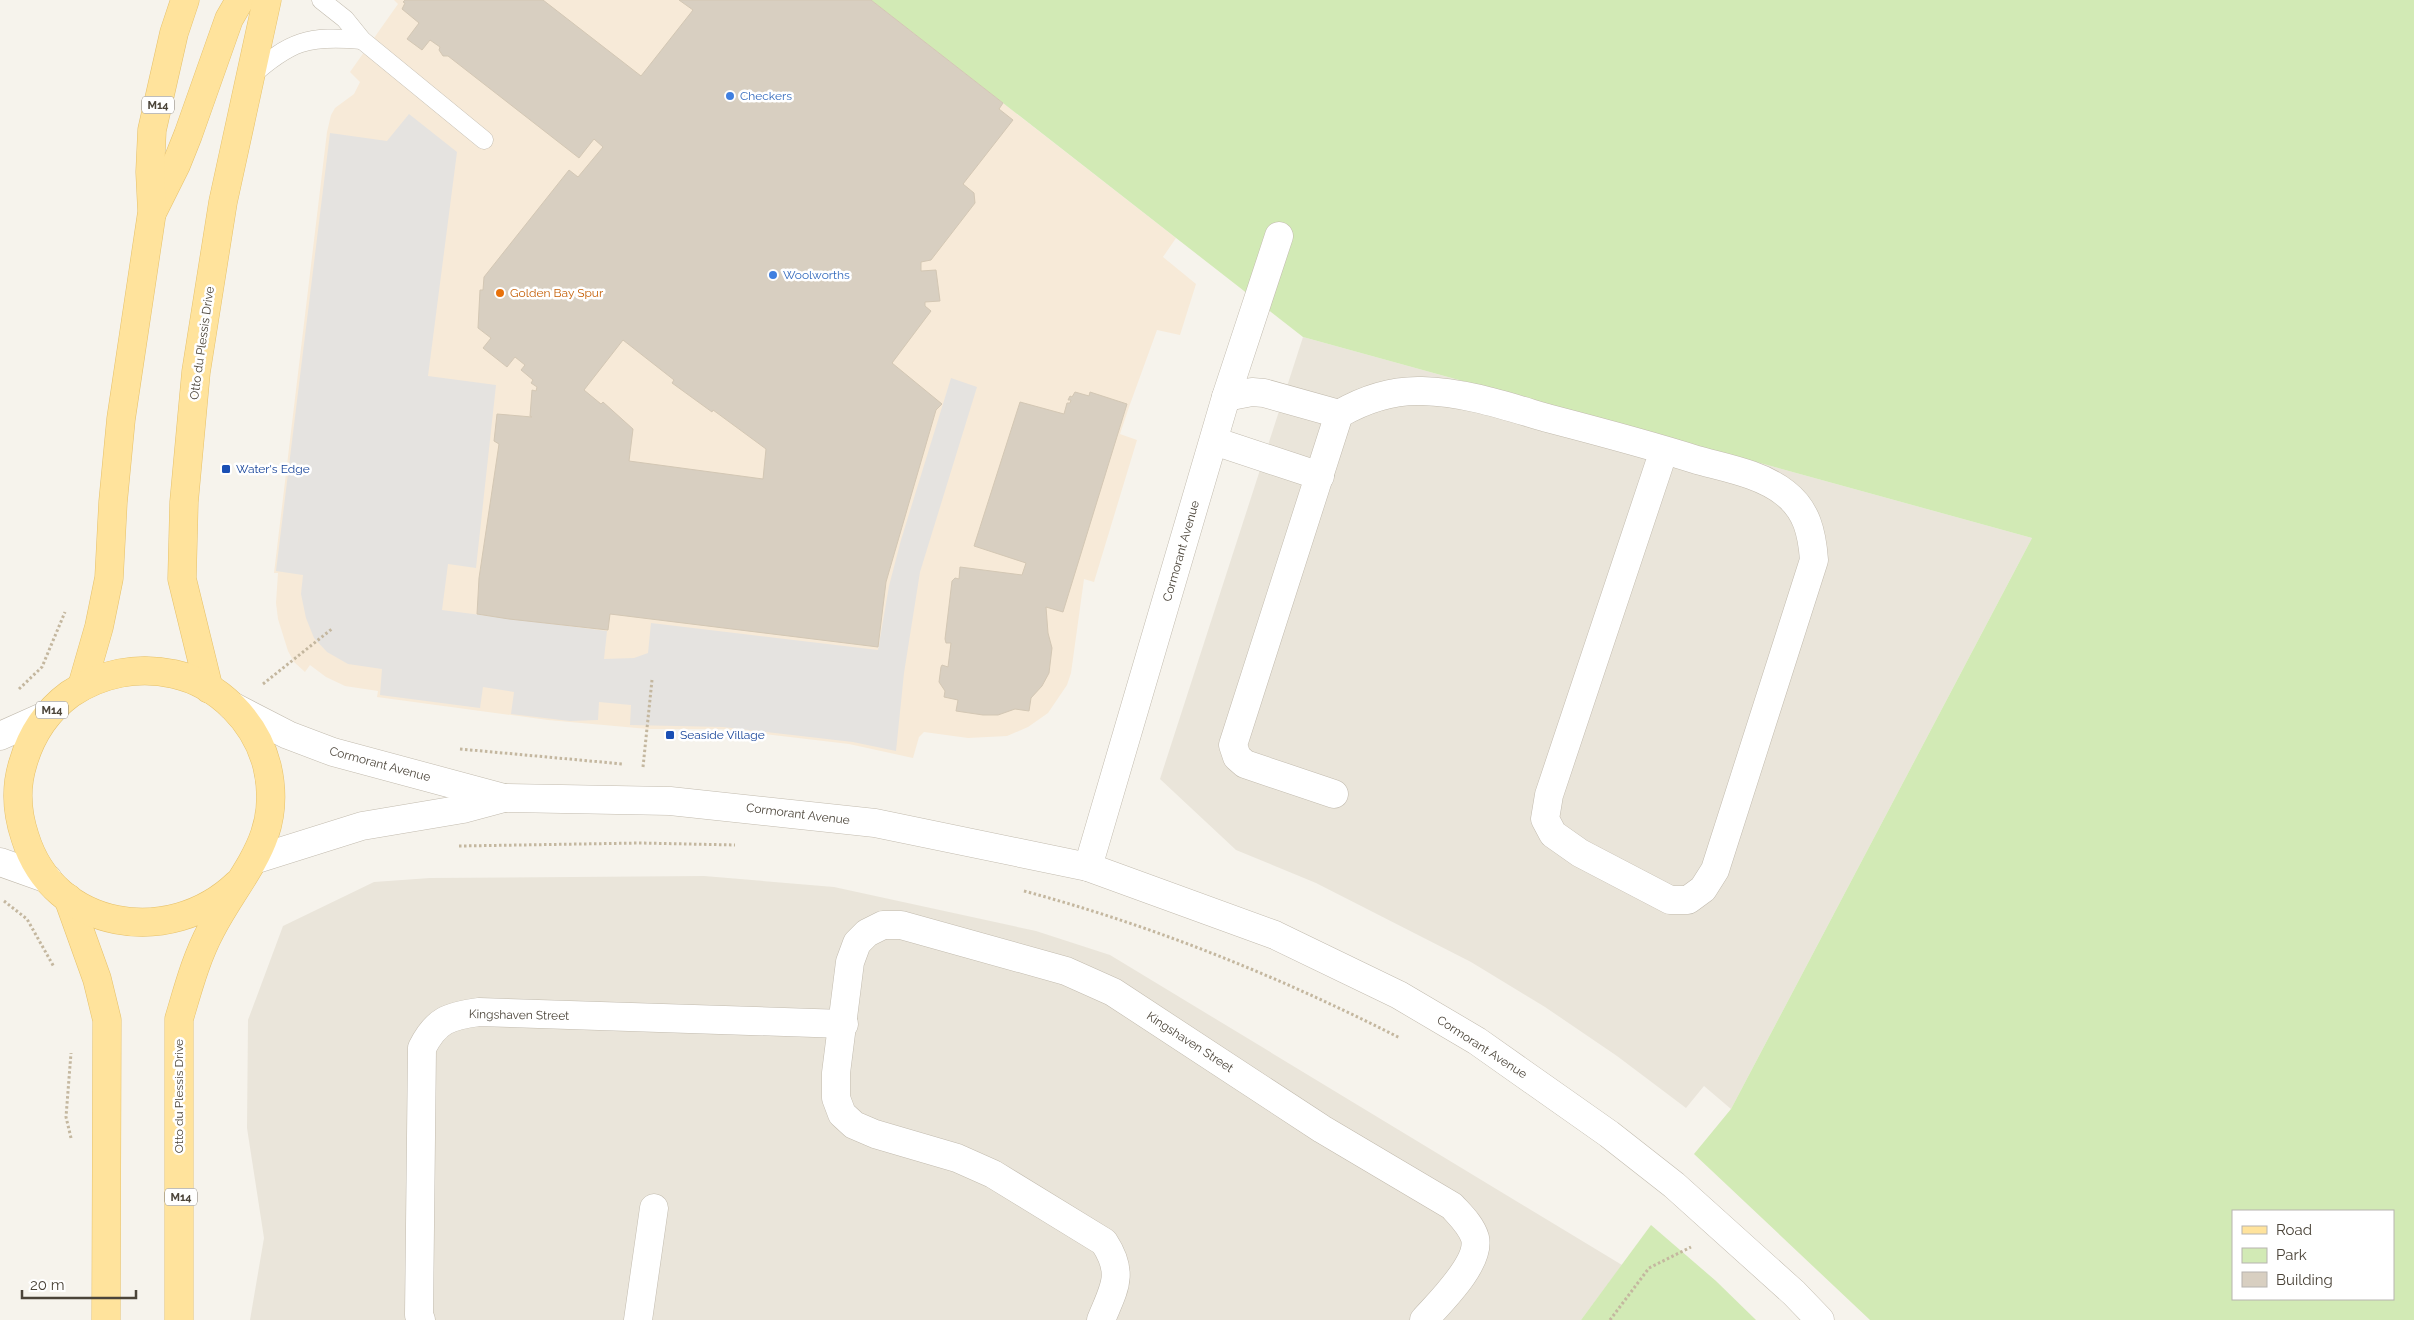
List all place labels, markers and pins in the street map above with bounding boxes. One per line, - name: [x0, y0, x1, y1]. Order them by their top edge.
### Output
- place label: Checkers: [740, 89, 792, 103]
- marker: Checkers: [724, 90, 736, 102]
- place label: Woolworths: [783, 268, 850, 282]
- marker: Woolworths: [767, 269, 779, 281]
- place label: Golden Bay Spur: [510, 286, 604, 300]
- marker: Golden Bay Spur: [494, 287, 506, 299]
- place label: Water's Edge: [236, 462, 310, 476]
- marker: Water's Edge: [220, 463, 232, 475]
- place label: Seaside Village: [680, 728, 765, 742]
- marker: Seaside Village: [664, 729, 676, 741]

